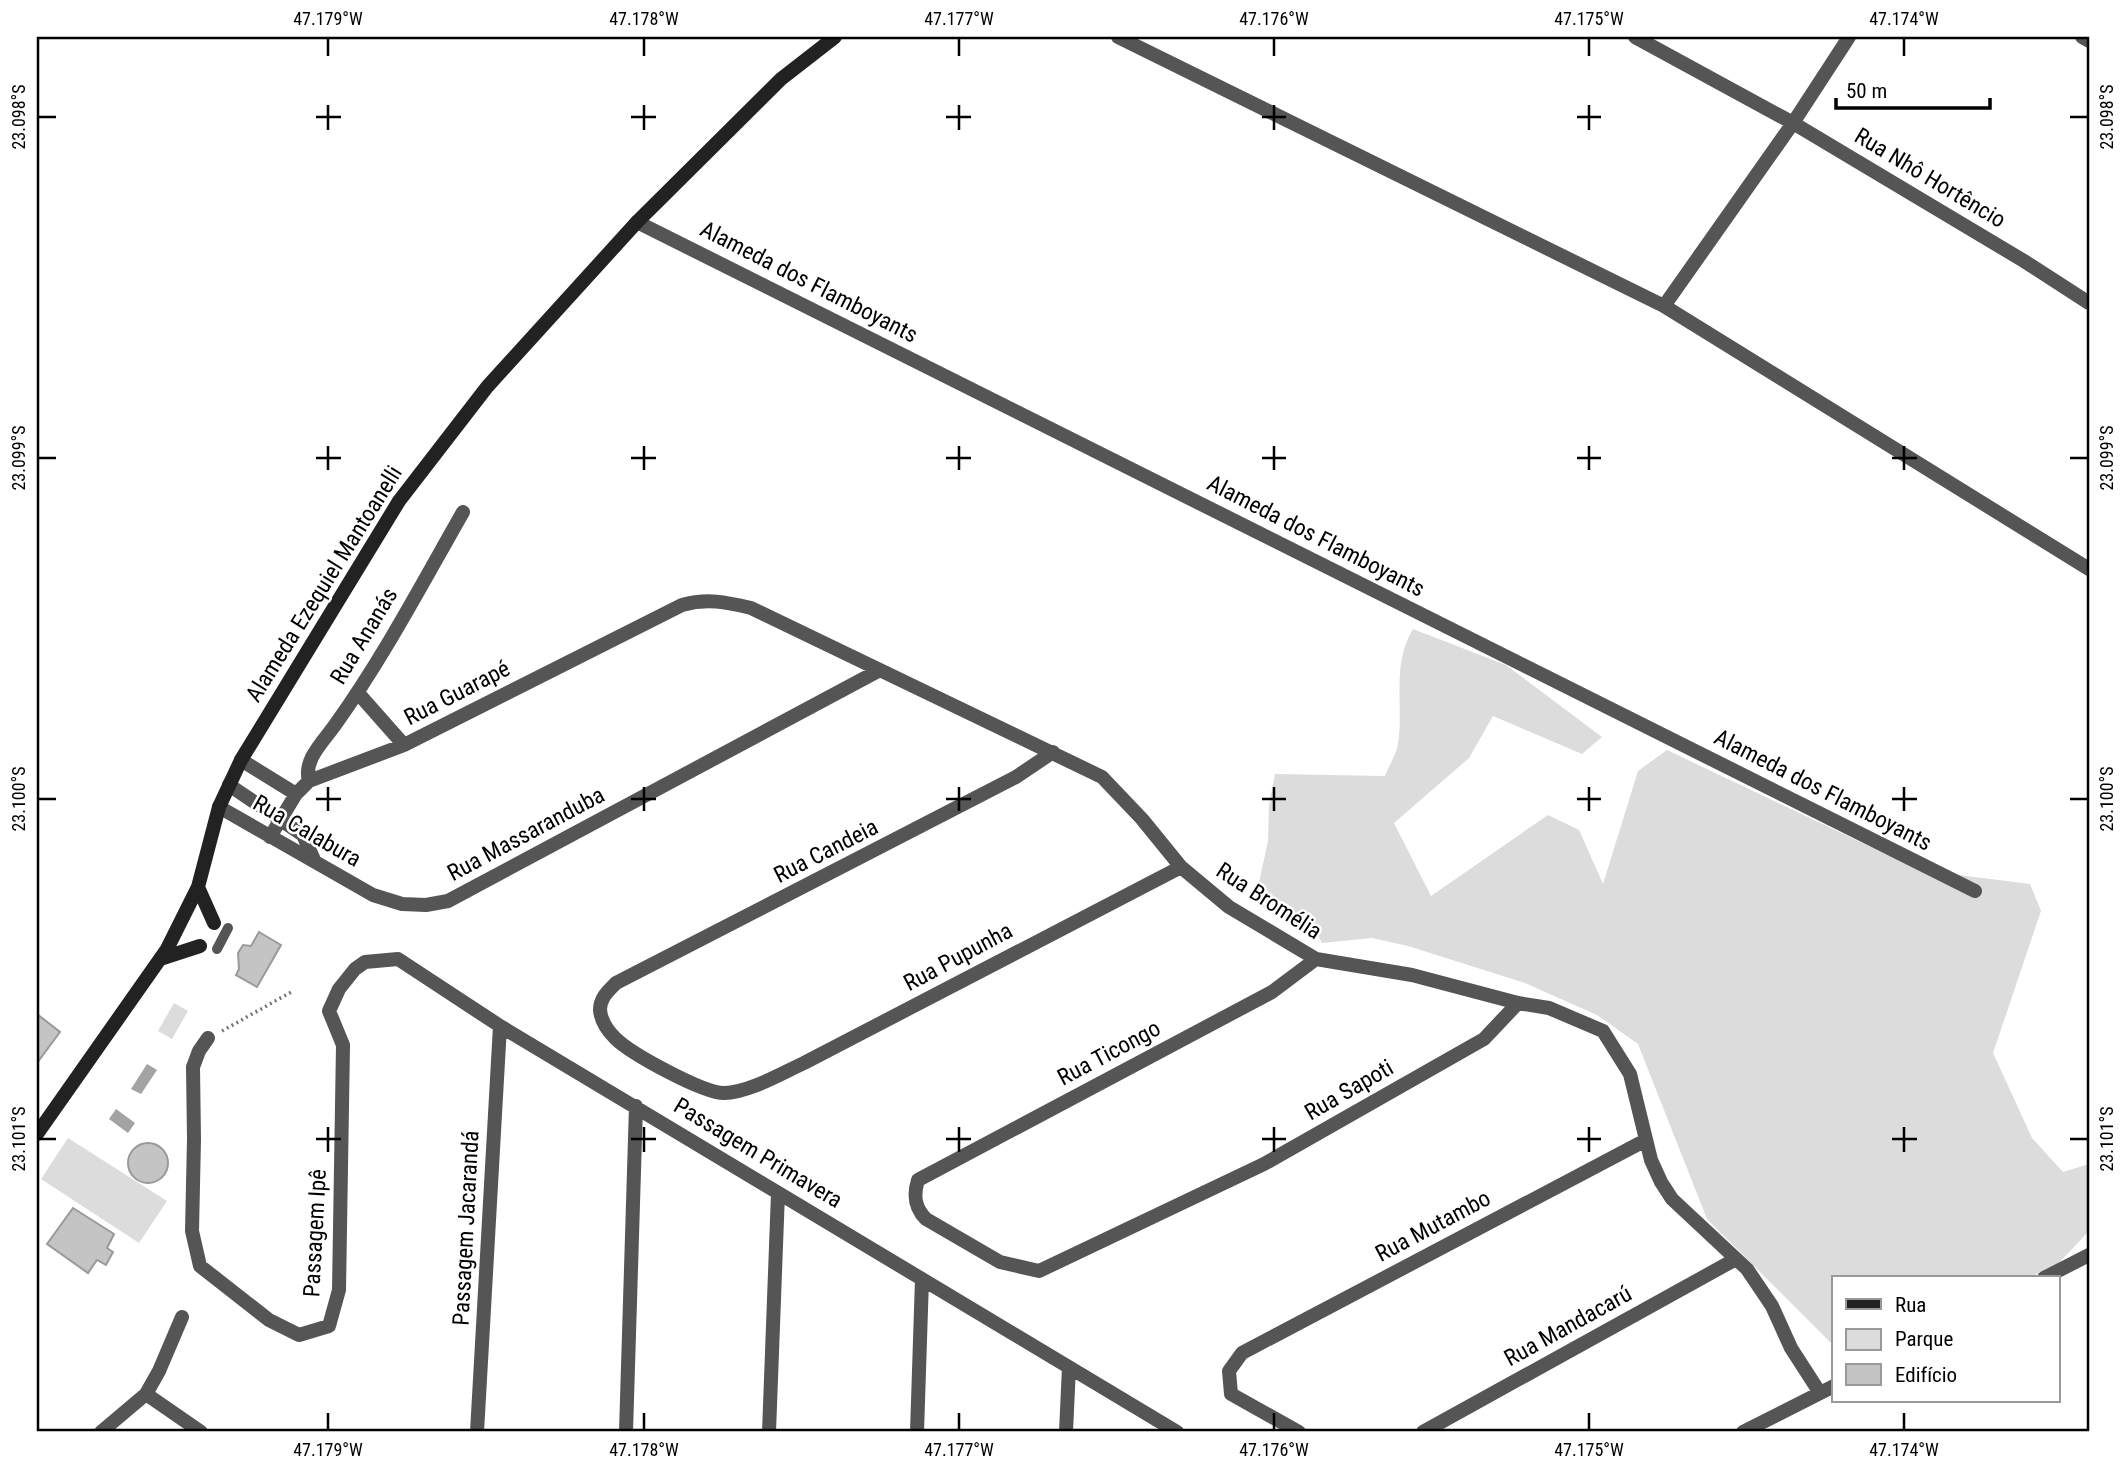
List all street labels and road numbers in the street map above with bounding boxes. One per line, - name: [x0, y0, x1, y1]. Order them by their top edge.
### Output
- street label: Rua Nhô Hortêncio: [1850, 122, 2010, 234]
- street label: Alameda dos Flamboyants: [696, 215, 922, 349]
- street label: Alameda Ezequiel Mantoanelli: [240, 461, 408, 707]
- street label: Alameda dos Flamboyants: [1203, 469, 1429, 603]
- street label: Rua Ananás: [325, 583, 403, 689]
- street label: Rua Guarapé: [400, 655, 514, 731]
- street label: Alameda dos Flamboyants: [1710, 723, 1936, 857]
- street label: Rua Massaranduba: [443, 781, 609, 887]
- street label: Rua Calabura: [248, 789, 366, 873]
- street label: Rua Candeia: [769, 813, 883, 889]
- street label: Rua Bromélia: [1211, 857, 1327, 945]
- street label: Rua Pupunha: [899, 917, 1017, 997]
- street label: Rua Ticongo: [1053, 1015, 1165, 1091]
- street label: Rua Sapoti: [1300, 1054, 1398, 1126]
- street label: Passagem Primavera: [669, 1092, 847, 1214]
- street label: Passagem Jacarandá: [447, 1130, 485, 1326]
- street label: Passagem Ipê: [298, 1168, 332, 1298]
- street label: Rua Mutambo: [1371, 1184, 1495, 1268]
- street label: Rua Mandacarú: [1500, 1280, 1636, 1372]

